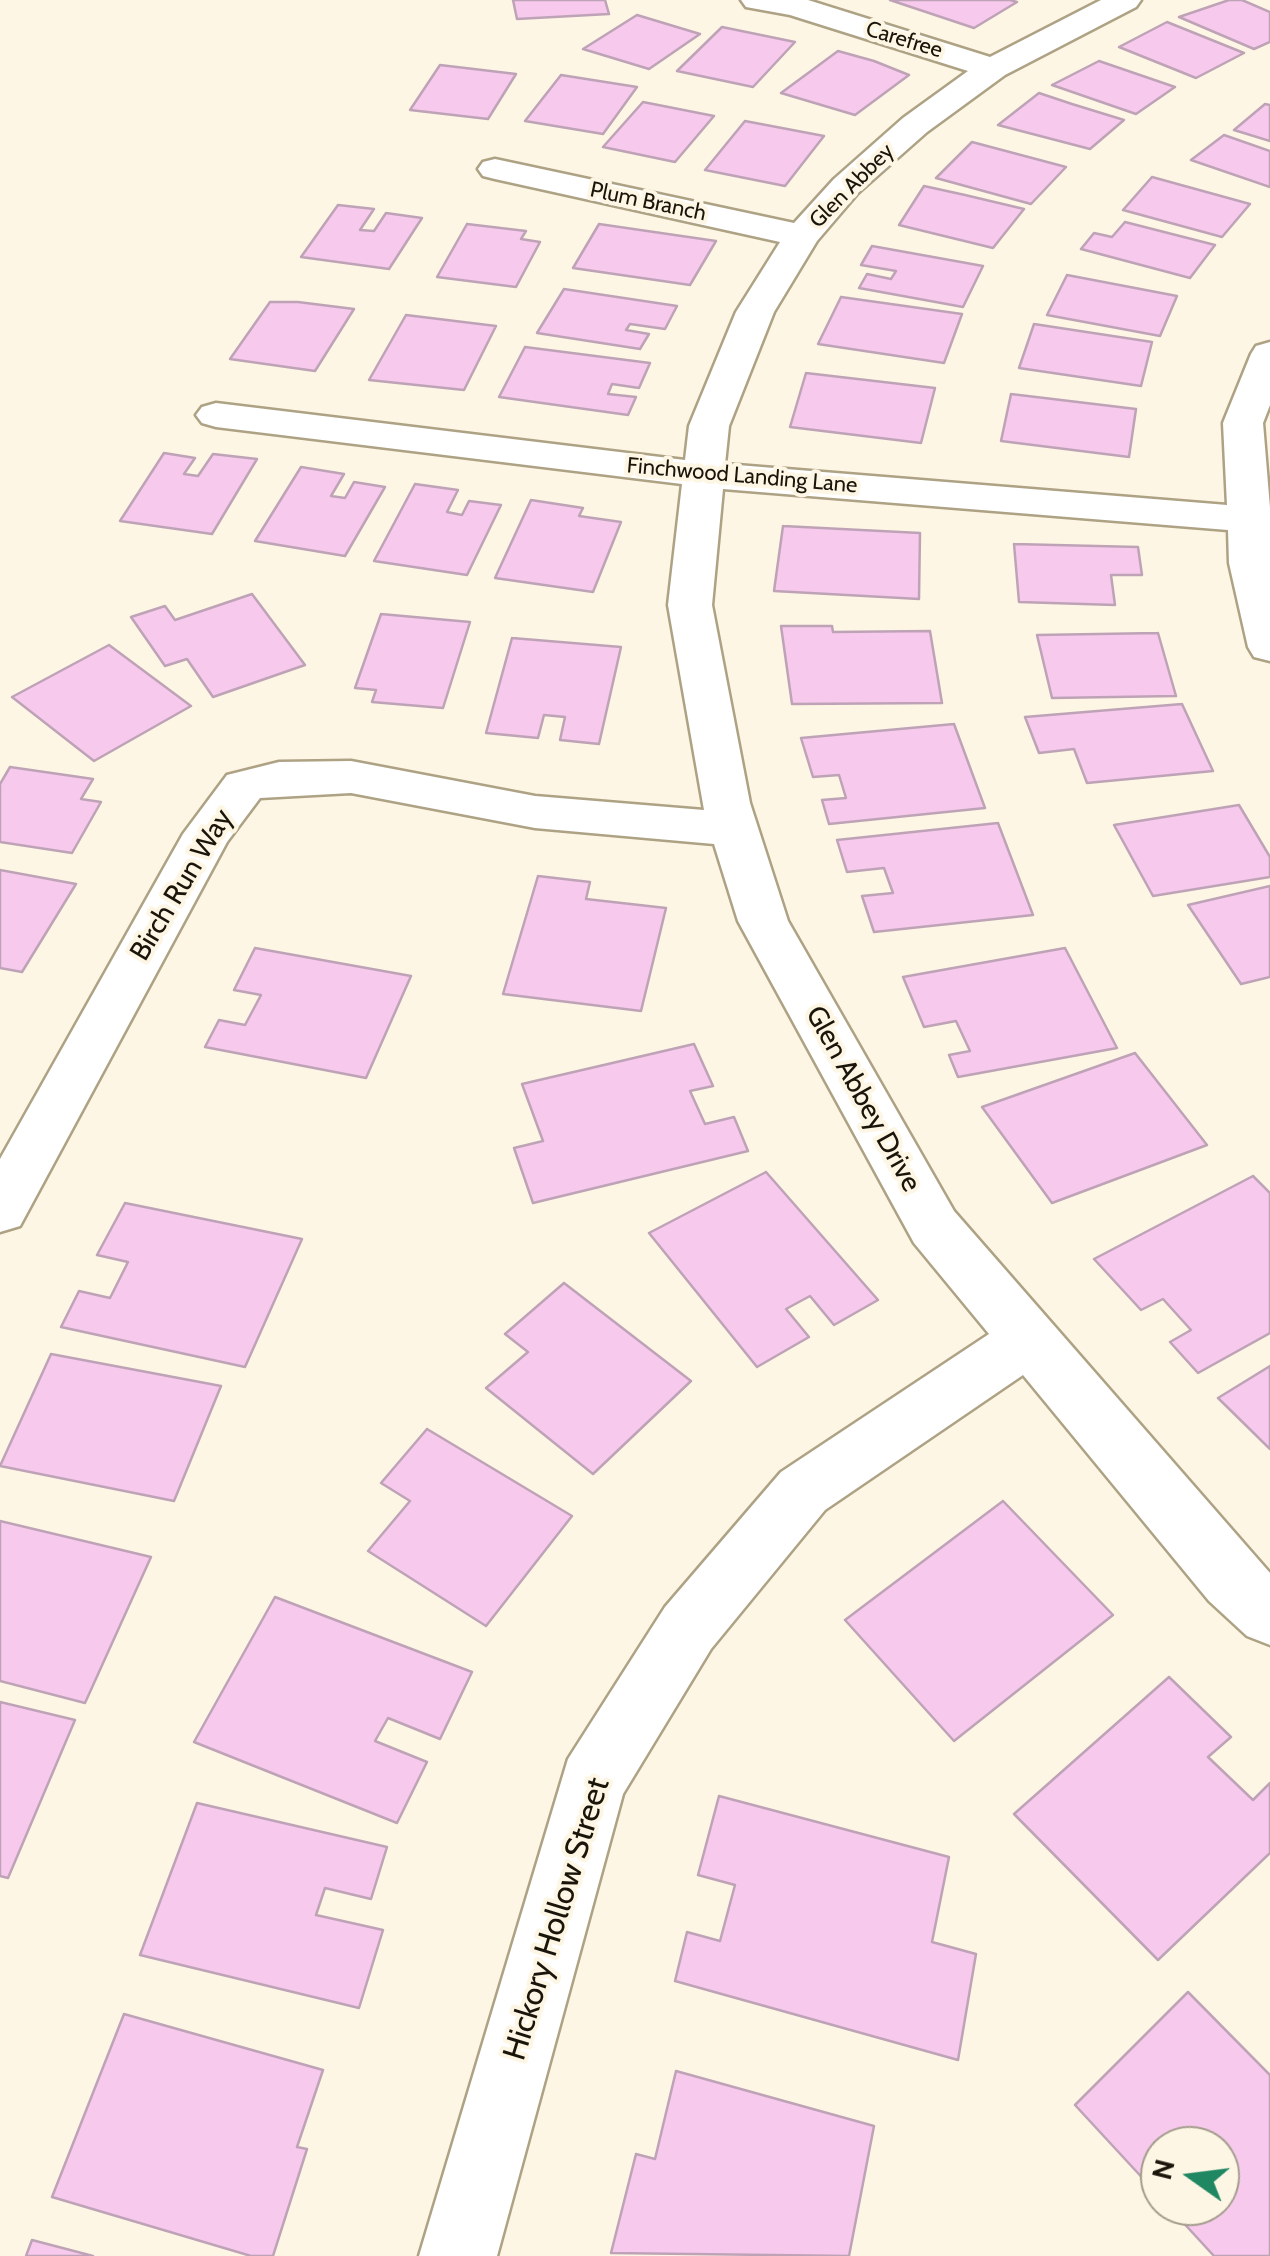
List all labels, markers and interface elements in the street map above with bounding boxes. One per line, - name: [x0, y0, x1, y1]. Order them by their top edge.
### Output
- street label: Carefree: [863, 16, 945, 64]
- street label: Glen Abbey: [804, 138, 900, 234]
- street label: Plum Branch: [588, 177, 708, 227]
- street label: Finchwood Landing Lane: [626, 453, 858, 499]
- street label: Birch Run Way: [124, 803, 240, 967]
- street label: Glen Abbey Drive: [798, 1000, 928, 1198]
- street label: Hickory Hollow Street: [496, 1773, 618, 2065]
- north arrow: [1140, 2126, 1240, 2226]
- text: N: [1144, 2156, 1182, 2183]

